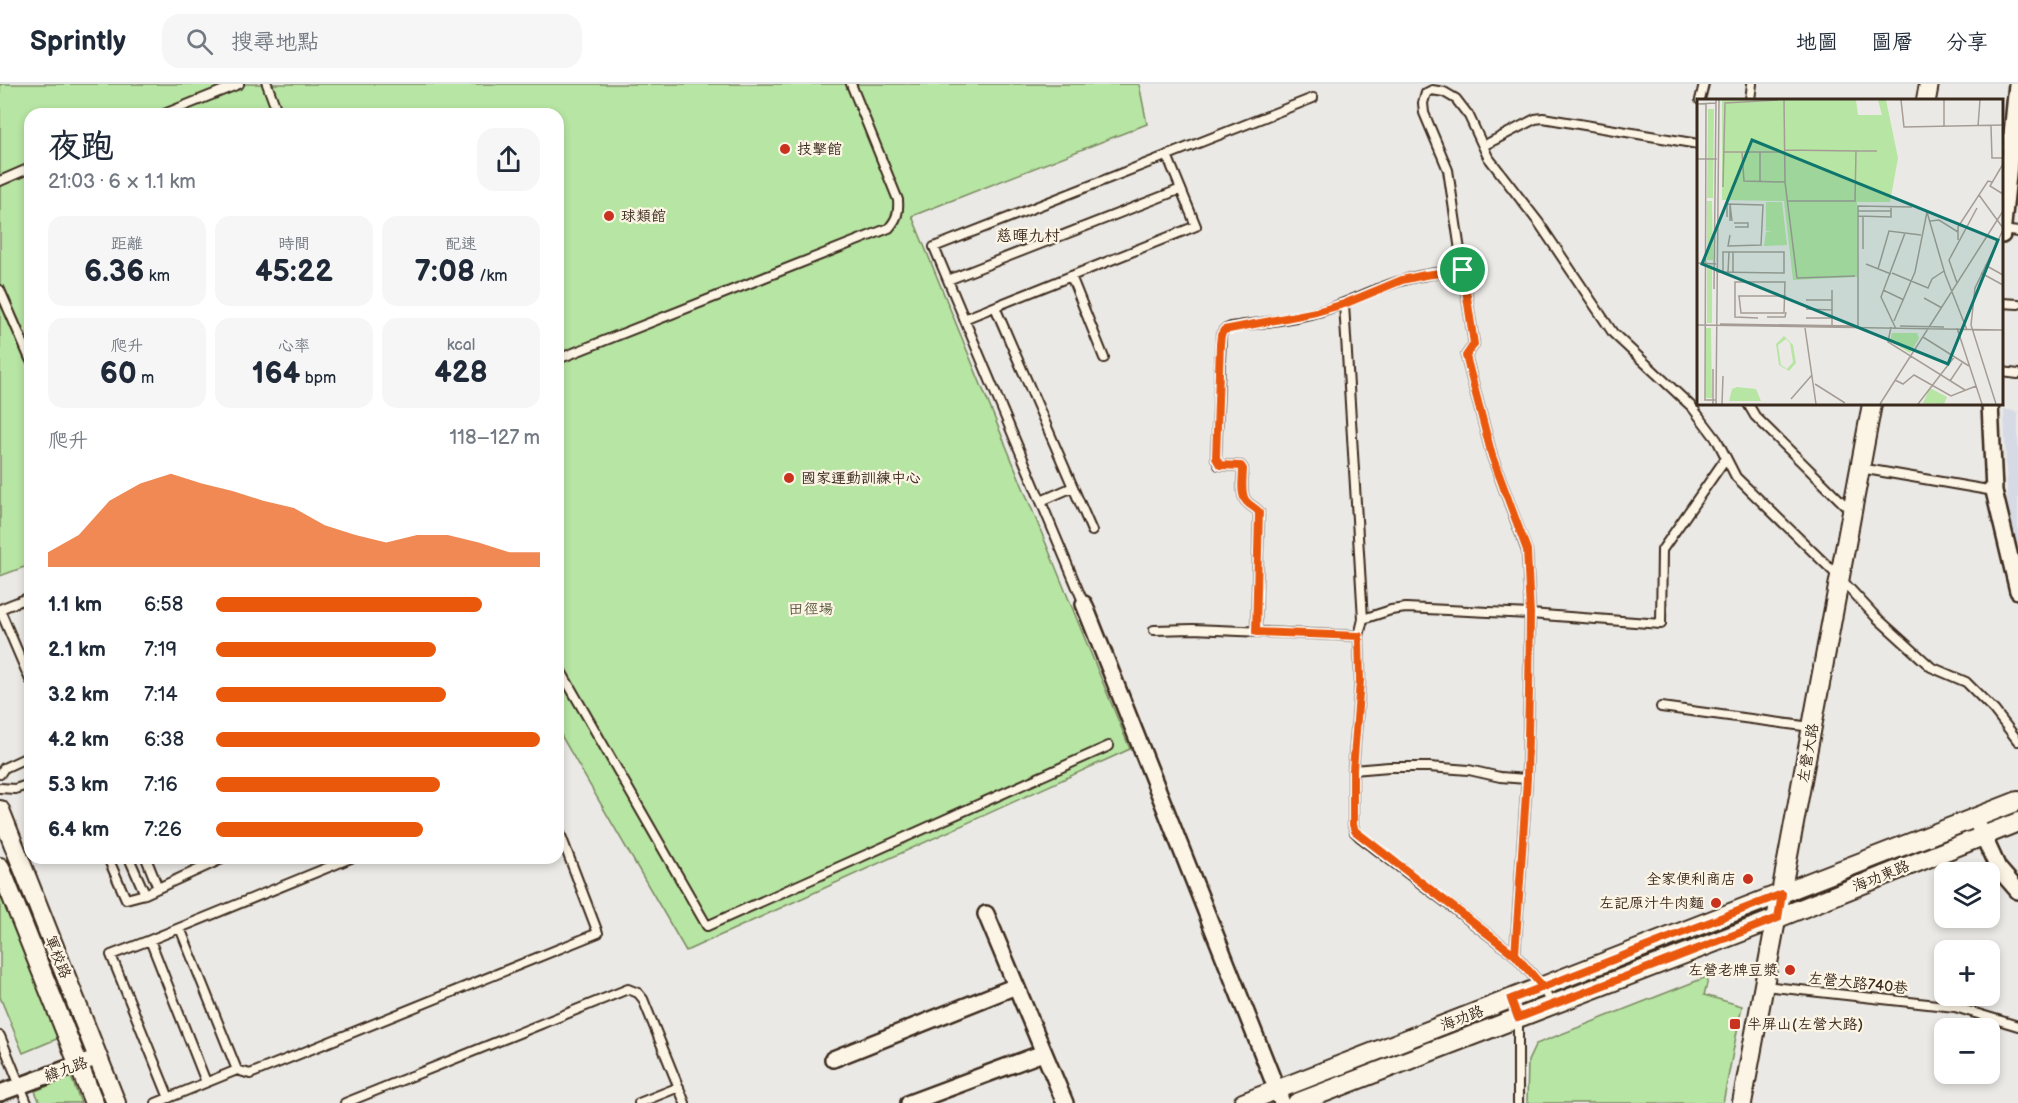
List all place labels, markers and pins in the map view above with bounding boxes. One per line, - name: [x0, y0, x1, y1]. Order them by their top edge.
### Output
- place label: 技擊館: [797, 140, 842, 159]
- marker: 技擊館: [778, 142, 792, 156]
- place label: 球類館: [621, 207, 666, 226]
- marker: 球類館: [602, 209, 616, 223]
- pin: [1437, 244, 1488, 295]
- place label: 國家運動訓練中心: [801, 469, 921, 488]
- marker: 國家運動訓練中心: [782, 471, 796, 485]
- place label: 全家便利商店: [1646, 870, 1736, 889]
- marker: 全家便利商店: [1741, 872, 1755, 886]
- place label: 左記原汁牛肉麵: [1599, 894, 1704, 913]
- marker: 左記原汁牛肉麵: [1709, 896, 1723, 910]
- place label: 左營老牌豆漿: [1688, 961, 1778, 980]
- marker: 左營老牌豆漿: [1783, 963, 1797, 977]
- place label: 半屏山(左營大路): [1747, 1015, 1863, 1034]
- marker: 半屏山(左營大路): [1728, 1017, 1742, 1031]

